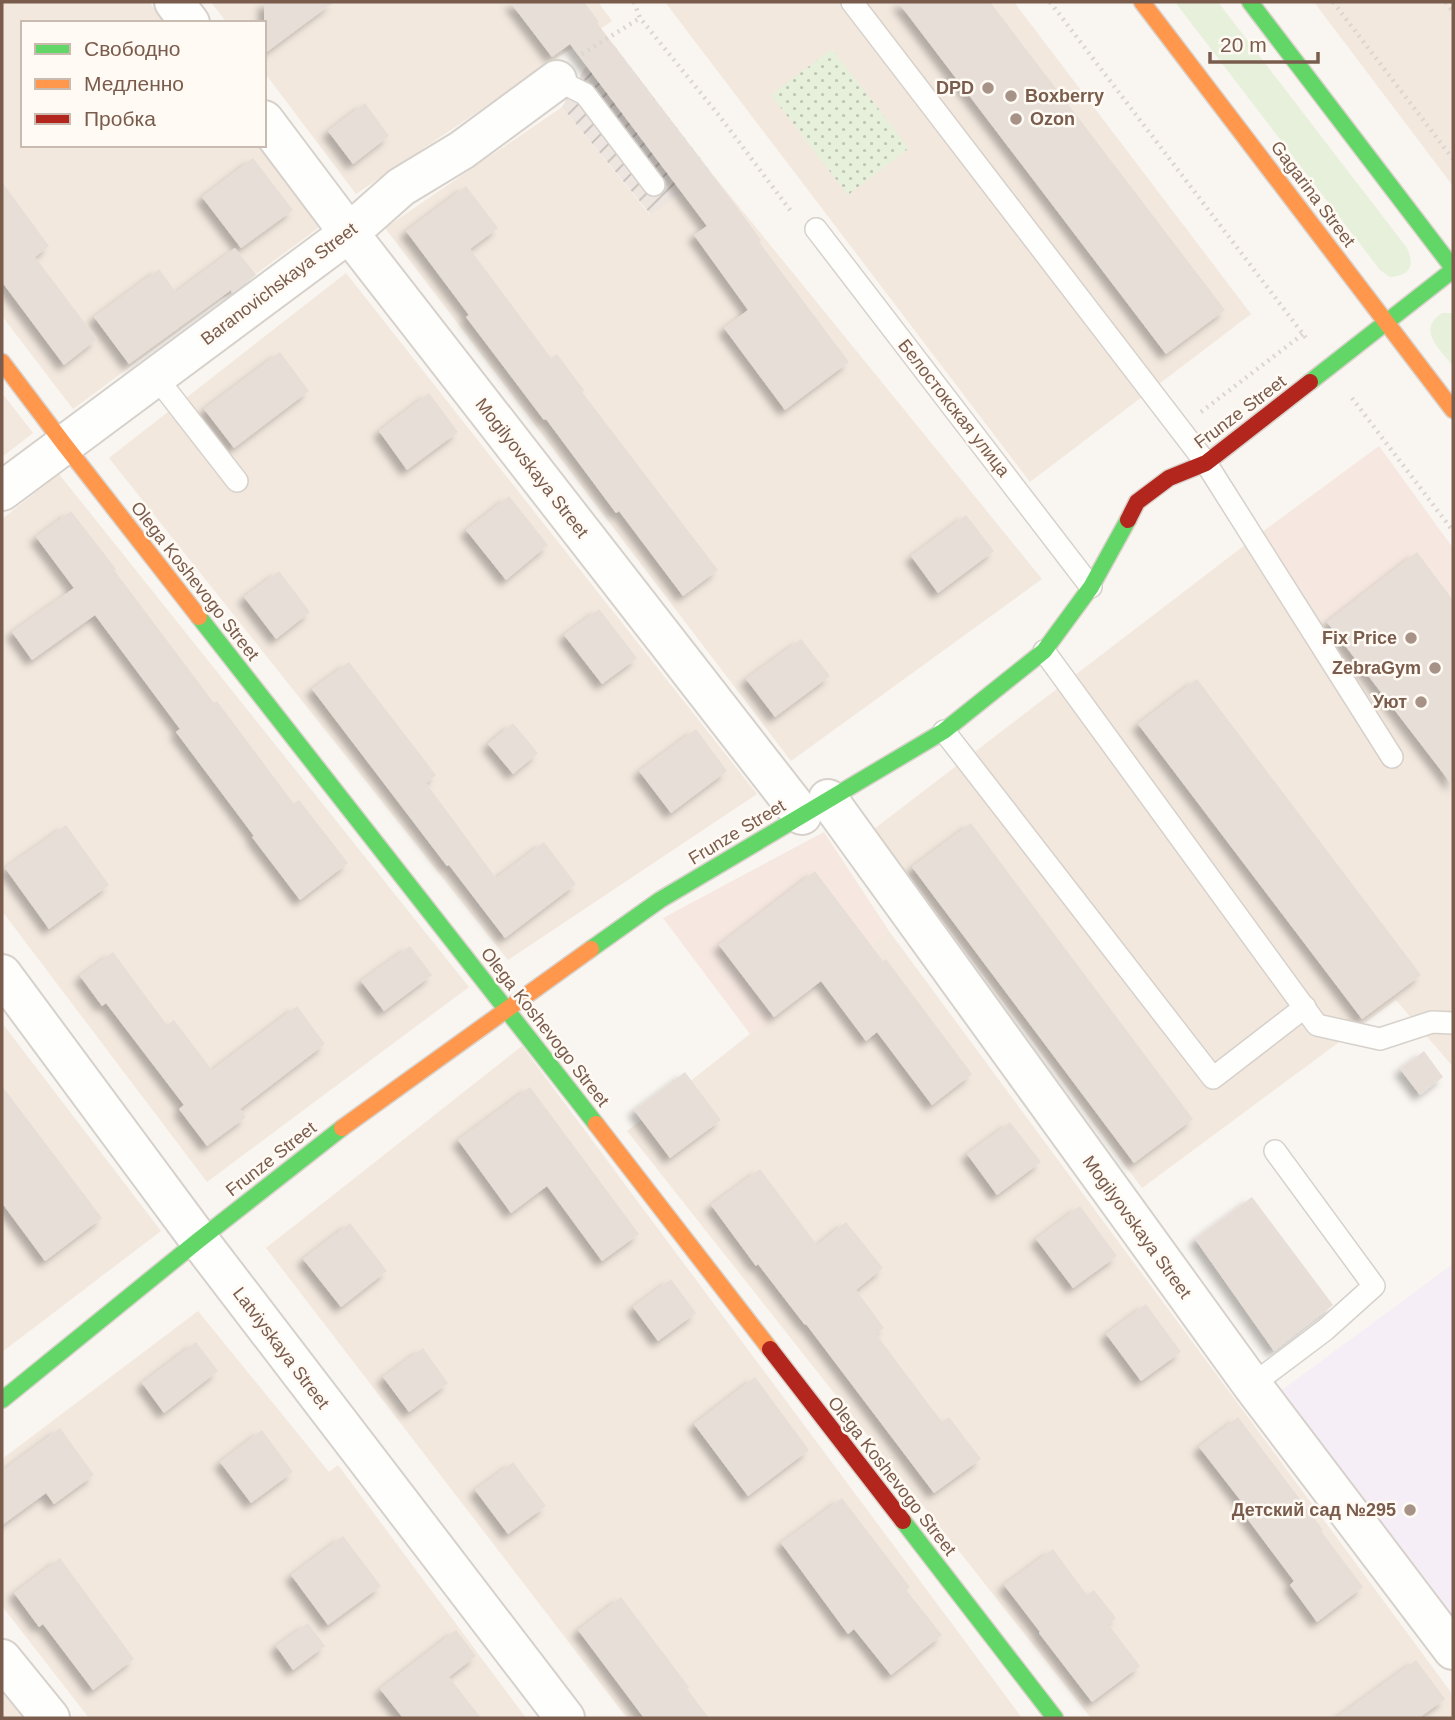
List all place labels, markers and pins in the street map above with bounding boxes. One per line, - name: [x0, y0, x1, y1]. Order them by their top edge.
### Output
- place label: DPD: [936, 78, 974, 98]
- marker: DPD: [980, 80, 996, 96]
- place label: Boxberry: [1025, 86, 1104, 106]
- marker: Boxberry: [1003, 88, 1019, 104]
- place label: Ozon: [1030, 109, 1075, 129]
- marker: Ozon: [1008, 111, 1024, 127]
- place label: Fix Price: [1322, 628, 1397, 648]
- marker: Fix Price: [1403, 630, 1419, 646]
- place label: ZebraGym: [1332, 658, 1421, 678]
- marker: ZebraGym: [1427, 660, 1443, 676]
- place label: Уют: [1373, 692, 1407, 712]
- marker: Уют: [1413, 694, 1429, 710]
- place label: Детский сад №295: [1232, 1500, 1396, 1520]
- marker: Детский сад №295: [1402, 1502, 1418, 1518]

